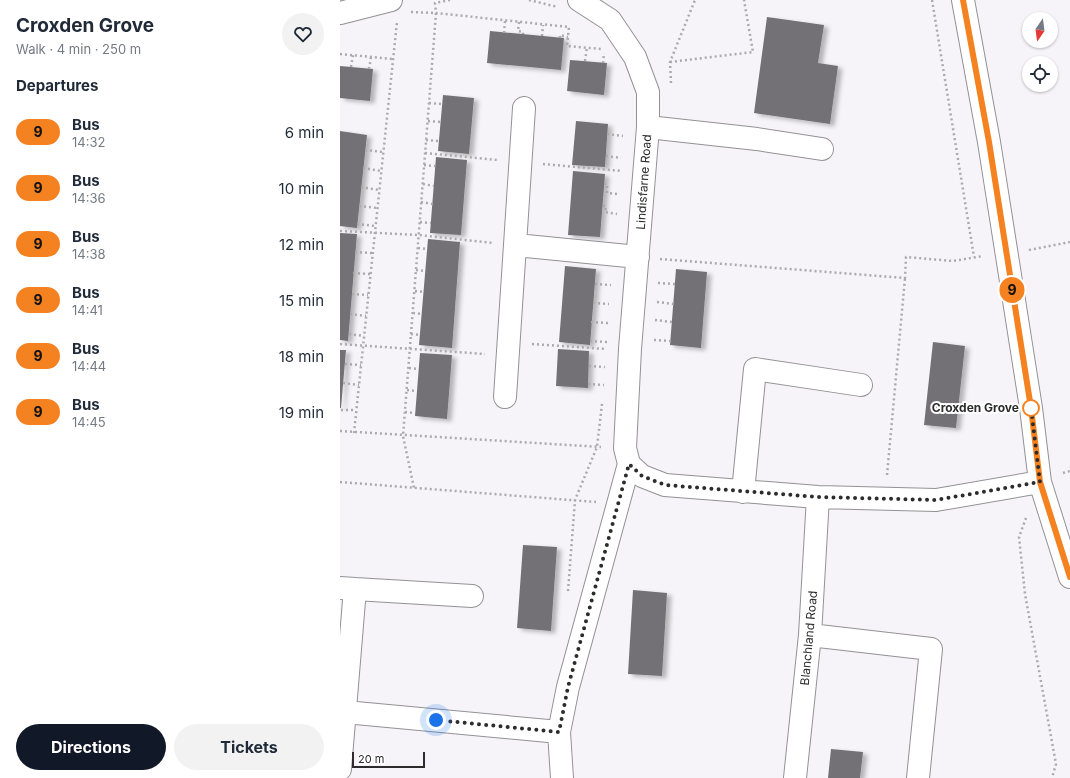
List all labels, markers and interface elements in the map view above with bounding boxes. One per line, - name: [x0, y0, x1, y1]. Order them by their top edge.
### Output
- north arrow: [1022, 12, 1058, 48]
- map controls: [1022, 12, 1058, 92]
- button: heart: [282, 13, 324, 55]
- text: Croxden Grove: [16, 14, 154, 37]
- text: Walk · 4 min · 250 m: [16, 41, 141, 57]
- button: locate: [1022, 56, 1058, 92]
- text: Departures: [16, 76, 98, 95]
- text: Bus: [72, 115, 100, 134]
- text: 9: [33, 123, 43, 140]
- text: 6 min: [285, 123, 324, 142]
- text: 14:32: [72, 134, 105, 150]
- street label: Lindisfarne Road: [633, 134, 654, 230]
- text: Bus: [72, 171, 100, 190]
- text: 9: [33, 179, 43, 196]
- text: 10 min: [279, 179, 324, 198]
- text: 14:36: [72, 190, 106, 206]
- text: Bus: [72, 227, 100, 246]
- text: 9: [33, 235, 43, 252]
- text: 12 min: [279, 235, 324, 254]
- text: 14:38: [72, 246, 106, 262]
- line badge: 9: [999, 277, 1025, 303]
- text: 9: [1007, 281, 1017, 298]
- text: Bus: [72, 283, 100, 302]
- text: 9: [33, 291, 43, 308]
- text: 15 min: [279, 291, 324, 310]
- text: 14:41: [72, 302, 103, 318]
- text: Bus: [72, 339, 100, 358]
- text: 9: [33, 347, 43, 364]
- text: 18 min: [279, 347, 324, 366]
- text: 14:44: [72, 358, 106, 374]
- text: Bus: [72, 395, 100, 414]
- marker: Croxden Grove: [1022, 399, 1040, 417]
- place label: Croxden Grove: [932, 400, 1019, 415]
- text: 9: [33, 403, 43, 420]
- text: 19 min: [279, 403, 324, 422]
- text: 14:45: [72, 414, 106, 430]
- street label: Blanchland Road: [797, 590, 820, 686]
- your location: [426, 710, 446, 730]
- button: Directions: [16, 724, 166, 770]
- button: Tickets: [174, 724, 324, 770]
- scale bar: [352, 750, 425, 769]
- text: 20 m: [358, 752, 384, 766]

